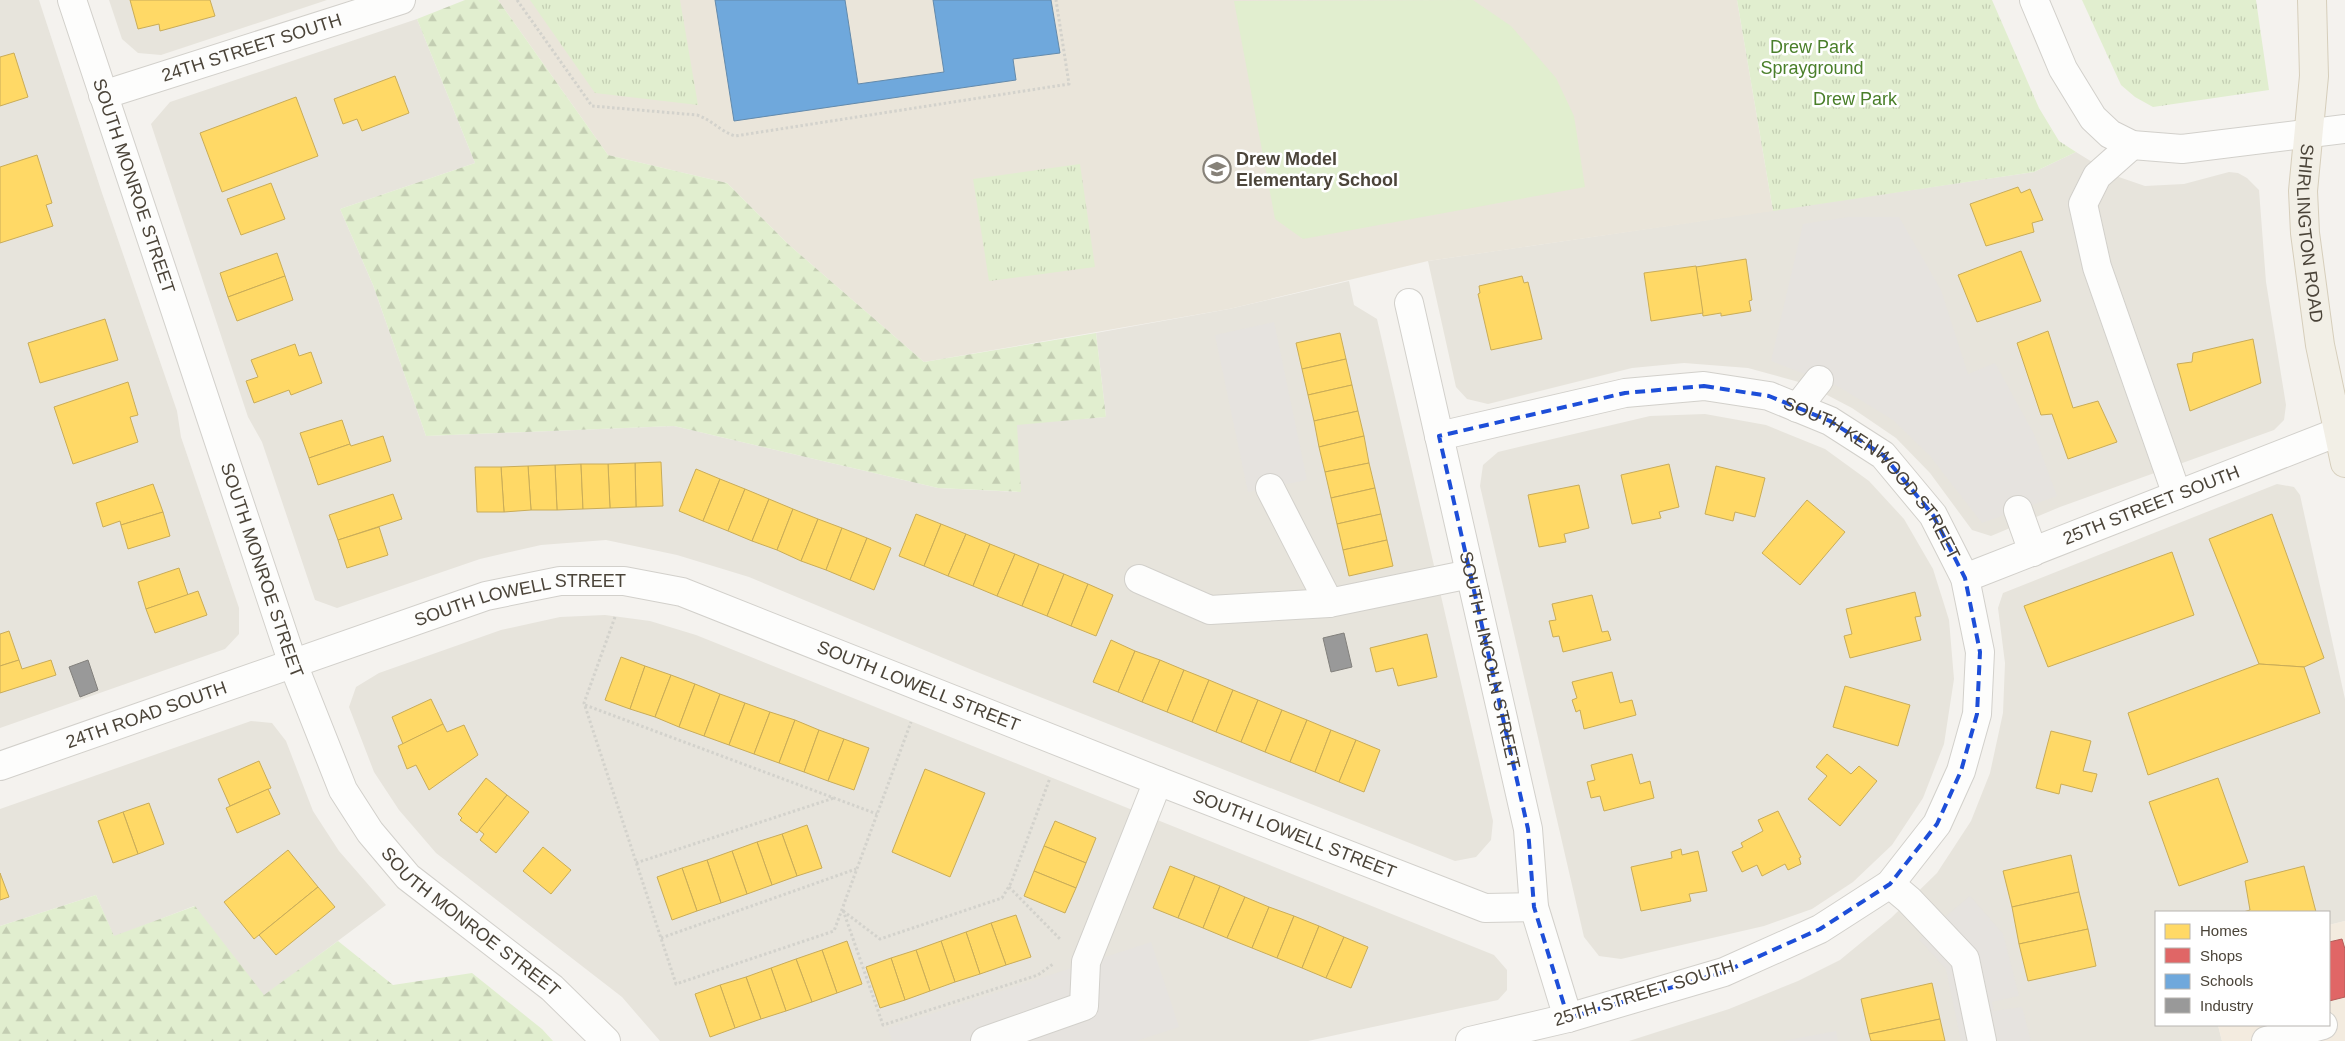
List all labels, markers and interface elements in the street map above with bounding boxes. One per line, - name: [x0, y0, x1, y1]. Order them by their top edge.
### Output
- street label: 24TH STREET SOUTH: [159, 10, 344, 86]
- park label: Drew Park Sprayground: [1760, 37, 1864, 78]
- street label: SOUTH MONROE STREET: [89, 76, 179, 296]
- park label: Drew Park: [1813, 89, 1898, 109]
- street label: SHIRLINGTON ROAD: [2293, 143, 2327, 324]
- place label: Drew Model Elementary School: [1236, 149, 1398, 190]
- school or university icon: Drew Model Elementary School: [1202, 154, 1232, 184]
- street label: SOUTH KENWOOD STREET: [1780, 393, 1964, 563]
- street label: SOUTH MONROE STREET: [217, 460, 307, 680]
- street label: 25TH STREET SOUTH: [2060, 462, 2242, 549]
- street label: SOUTH LINCOLN STREET: [1455, 549, 1524, 771]
- street label: SOUTH LOWELL STREET: [412, 571, 626, 630]
- street label: SOUTH LOWELL STREET: [814, 637, 1023, 735]
- street label: 24TH ROAD SOUTH: [63, 677, 229, 752]
- street label: SOUTH LOWELL STREET: [1190, 786, 1399, 883]
- street label: SOUTH MONROE STREET: [377, 843, 564, 1000]
- legend: [2155, 911, 2330, 1026]
- text: Homes: [2200, 922, 2248, 939]
- text: Shops: [2200, 947, 2243, 964]
- street label: 25TH STREET SOUTH: [1551, 956, 1737, 1030]
- text: Schools: [2200, 972, 2253, 989]
- text: Industry: [2200, 997, 2254, 1014]

